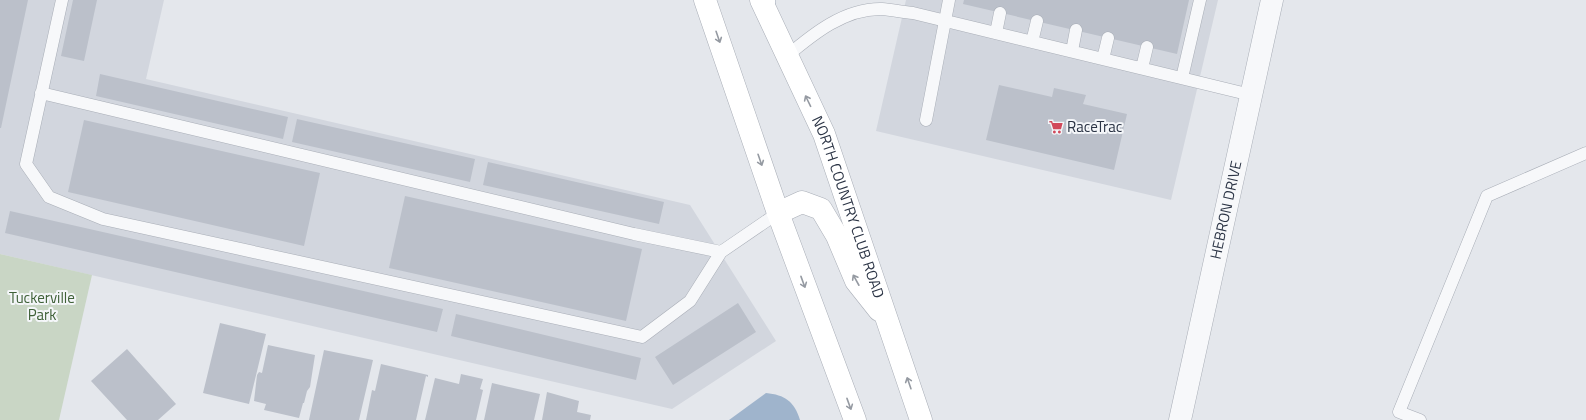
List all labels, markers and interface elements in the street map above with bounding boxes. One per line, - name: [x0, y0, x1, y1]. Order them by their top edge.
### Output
- one-way arrow: [714, 31, 722, 43]
- one-way arrow: [804, 95, 811, 107]
- street label: NORTH COUNTRY CLUB ROAD: [806, 112, 891, 301]
- place label: RaceTrac: [1067, 115, 1122, 138]
- supermarket icon: RaceTrac: [1048, 119, 1064, 135]
- one-way arrow: [756, 154, 764, 166]
- street label: HEBRON DRIVE: [1204, 159, 1247, 261]
- one-way arrow: [852, 274, 859, 286]
- one-way arrow: [800, 276, 808, 288]
- park label: Tuckerville Park: [9, 286, 75, 326]
- one-way arrow: [905, 377, 912, 390]
- one-way arrow: [845, 398, 853, 410]

